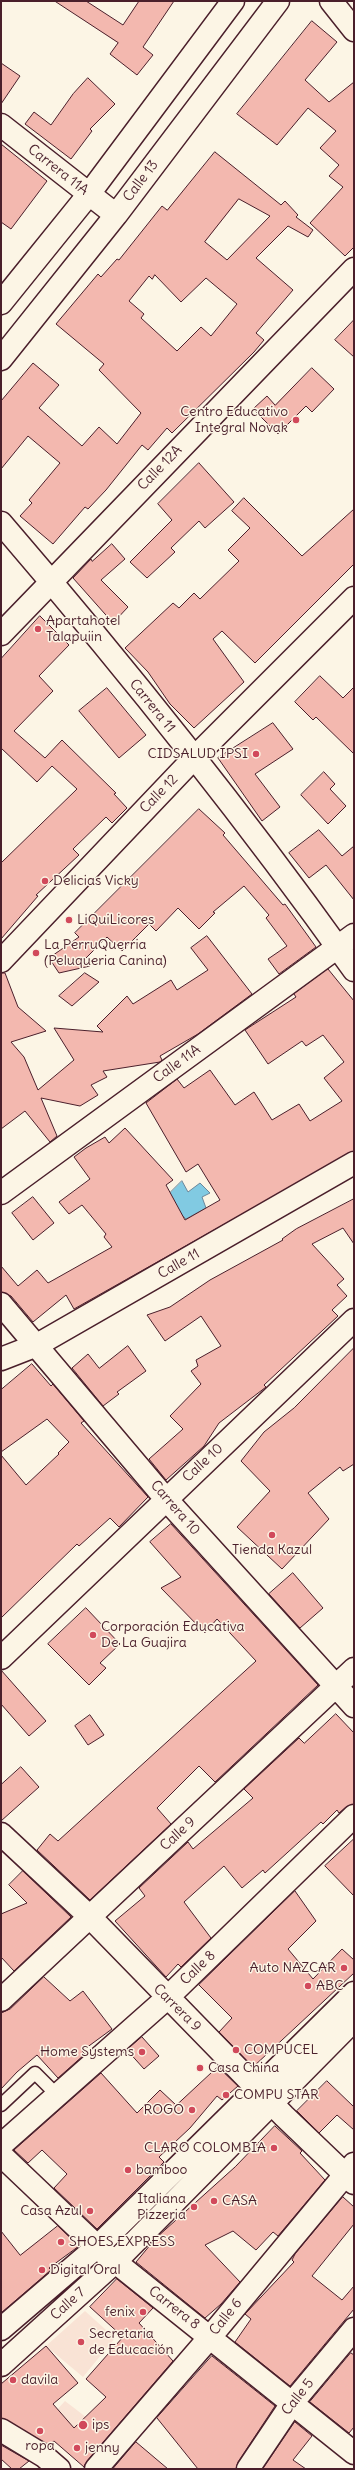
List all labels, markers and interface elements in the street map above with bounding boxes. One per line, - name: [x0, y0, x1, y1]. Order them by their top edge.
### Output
- street label: Carrera 11A: [24, 141, 92, 199]
- street label: Calle 13: [120, 157, 162, 205]
- place label: Centro Educativo Integral Novak: [180, 404, 288, 436]
- marker: Centro Educativo Integral Novak: [291, 415, 301, 425]
- street label: Calle 12A: [134, 442, 186, 494]
- place label: Apartahotel Talapuiin: [46, 613, 120, 646]
- marker: Apartahotel Talapuiin: [33, 624, 43, 634]
- street label: Carrera 11: [125, 676, 179, 736]
- place label: CIDSALUD IPSI: [148, 746, 248, 762]
- marker: CIDSALUD IPSI: [251, 749, 261, 759]
- street label: Calle 12: [136, 771, 182, 817]
- place label: Delicias Vicky: [53, 873, 139, 889]
- marker: Delicias Vicky: [40, 876, 50, 886]
- place label: LiQuiLicores: [77, 912, 154, 928]
- marker: LiQuiLicores: [64, 915, 74, 925]
- place label: La PerruQuerria (Peluqueria Canina): [44, 937, 167, 970]
- marker: La PerruQuerria (Peluqueria Canina): [31, 948, 41, 958]
- street label: Calle 11A: [150, 1041, 204, 1087]
- street label: Calle 11: [155, 1245, 203, 1283]
- street label: Calle 10: [179, 1440, 227, 1486]
- street label: Carrera 10: [147, 1477, 203, 1539]
- marker: Tienda Kazul: [267, 1530, 277, 1540]
- place label: Tienda Kazul: [232, 1542, 312, 1558]
- place label: Corporación Educativa De La Guajira: [101, 1619, 244, 1652]
- marker: Corporación Educativa De La Guajira: [88, 1630, 98, 1640]
- street label: Calle 9: [157, 1813, 199, 1855]
- street label: Calle 8: [177, 1947, 219, 1989]
- place label: Auto NAZCAR: [249, 1960, 336, 1976]
- marker: Auto NAZCAR: [339, 1963, 349, 1973]
- place label: ABC: [316, 1978, 343, 1994]
- street label: Carrera 9: [150, 1981, 204, 2035]
- marker: ABC: [303, 1981, 313, 1991]
- place label: COMPUCEL: [244, 2042, 318, 2058]
- place label: Home Systems: [40, 2044, 134, 2060]
- marker: COMPUCEL: [231, 2045, 241, 2055]
- marker: Home Systems: [137, 2047, 147, 2057]
- place label: Casa China: [208, 2060, 279, 2076]
- marker: Casa China: [195, 2063, 205, 2073]
- place label: COMPU STAR: [234, 2087, 319, 2103]
- marker: COMPU STAR: [221, 2090, 231, 2100]
- place label: ROGO: [143, 2102, 184, 2118]
- marker: ROGO: [187, 2105, 197, 2115]
- place label: CLARO COLOMBIA: [144, 2140, 266, 2156]
- marker: CLARO COLOMBIA: [269, 2143, 279, 2153]
- place label: bamboo: [136, 2162, 187, 2178]
- marker: bamboo: [123, 2165, 133, 2175]
- place label: Italiana Pizzeria: [137, 2191, 186, 2224]
- place label: CASA: [222, 2193, 257, 2209]
- marker: CASA: [209, 2196, 219, 2206]
- marker: Italiana Pizzeria: [189, 2202, 199, 2212]
- place label: Casa Azul: [20, 2203, 82, 2219]
- marker: Casa Azul: [85, 2206, 95, 2216]
- place label: SHOES EXPRESS: [69, 2234, 175, 2250]
- marker: SHOES EXPRESS: [56, 2237, 66, 2247]
- place label: Digital Oral: [50, 2262, 121, 2278]
- marker: Digital Oral: [37, 2265, 47, 2275]
- street label: Carrera 8: [145, 2283, 203, 2333]
- street label: Calle 7: [47, 2284, 89, 2324]
- street label: Calle 6: [206, 2295, 246, 2339]
- place label: fenix: [105, 2304, 135, 2320]
- marker: fenix: [138, 2307, 148, 2317]
- place label: Secretaria de Educación: [89, 2326, 174, 2358]
- marker: Secretaria de Educación: [76, 2337, 86, 2347]
- place label: davila: [21, 2372, 58, 2388]
- marker: davila: [8, 2375, 18, 2385]
- street label: Calle 5: [278, 2375, 318, 2419]
- place label: ips: [92, 2417, 109, 2433]
- marker: ips: [77, 2419, 89, 2431]
- marker: ropa: [35, 2426, 45, 2436]
- place label: ropa: [25, 2438, 55, 2454]
- place label: jenny: [85, 2440, 120, 2456]
- marker: jenny: [72, 2443, 82, 2453]

